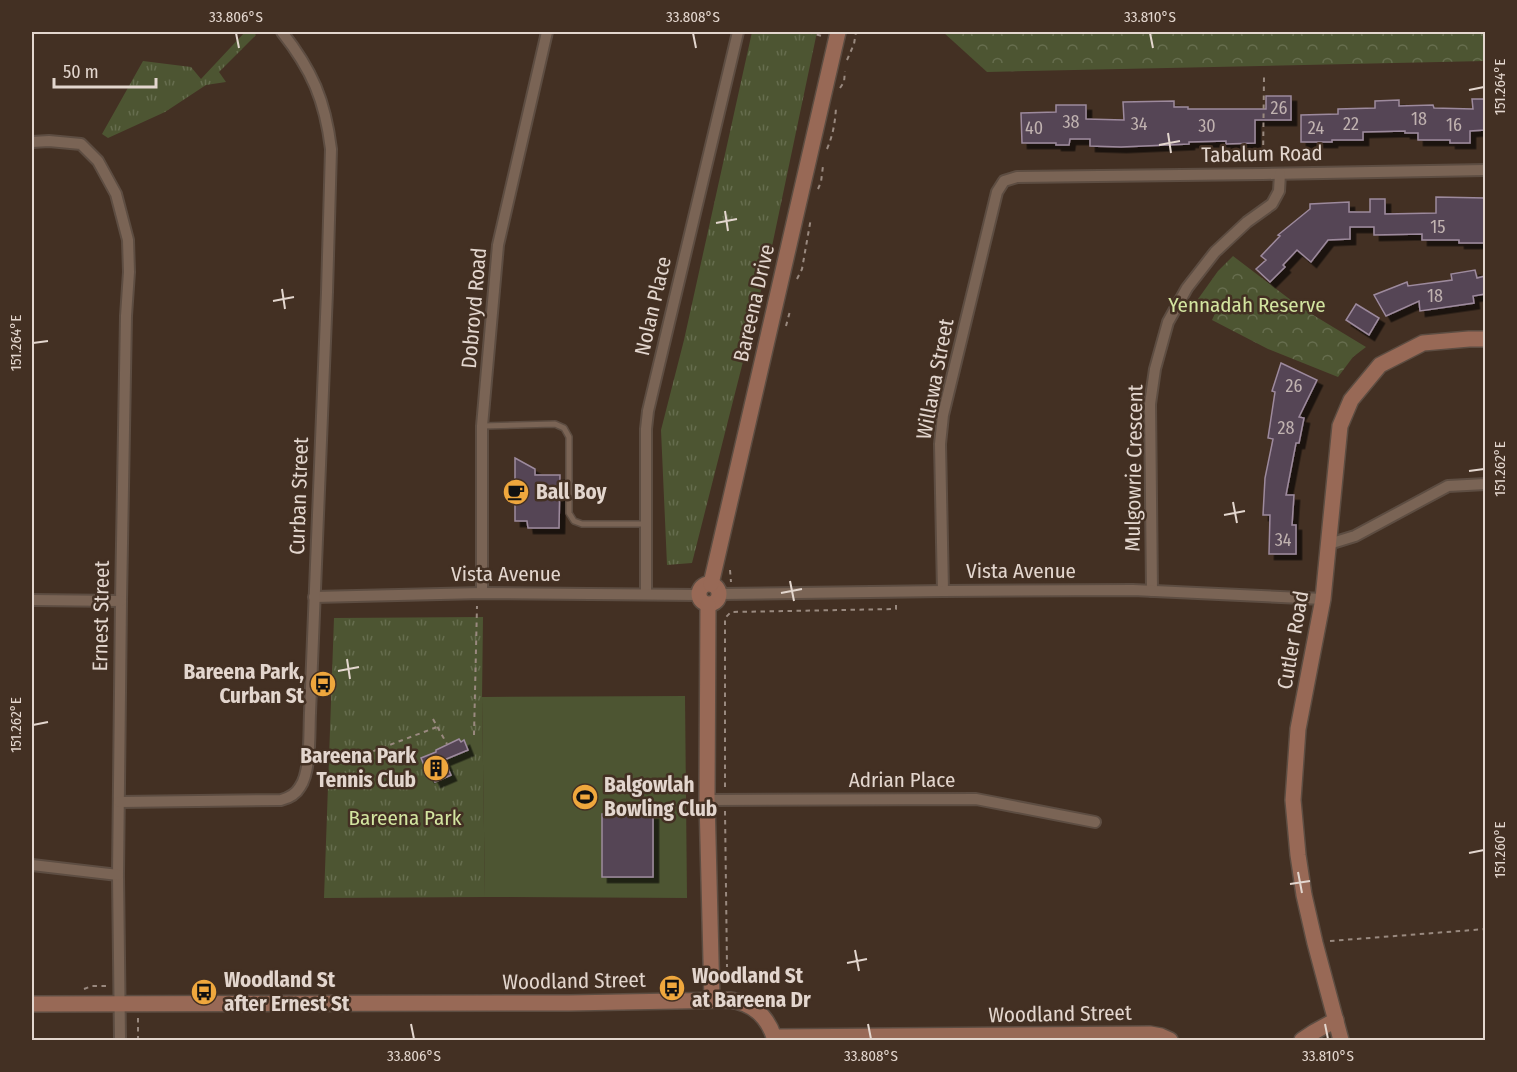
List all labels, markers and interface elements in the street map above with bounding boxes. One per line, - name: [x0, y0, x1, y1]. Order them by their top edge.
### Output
- text: 33.806°S: [209, 8, 263, 26]
- text: 33.808°S: [666, 8, 720, 26]
- text: 33.810°S: [1124, 8, 1176, 26]
- scale bar: [54, 51, 156, 89]
- text: 151.264°E: [1491, 59, 1509, 115]
- text: 50 m: [63, 61, 99, 83]
- house number: 26: [1271, 97, 1288, 119]
- house number: 18: [1411, 108, 1427, 130]
- house number: 38: [1062, 111, 1080, 133]
- house number: 34: [1131, 113, 1148, 135]
- house number: 22: [1343, 113, 1359, 135]
- house number: 16: [1446, 114, 1462, 136]
- house number: 30: [1198, 115, 1216, 137]
- house number: 40: [1025, 117, 1043, 139]
- house number: 24: [1308, 117, 1324, 139]
- street label: Tabalum Road: [1201, 140, 1323, 168]
- house number: 15: [1430, 216, 1446, 238]
- street label: Bareena Drive: [728, 242, 780, 364]
- street label: Dobroyd Road: [456, 247, 492, 369]
- street label: Nolan Place: [629, 254, 677, 358]
- house number: 18: [1427, 285, 1443, 307]
- park label: Yennadah Reserve: [1168, 292, 1326, 318]
- text: 151.264°E: [7, 315, 25, 371]
- street label: Willawa Street: [911, 316, 959, 442]
- house number: 26: [1286, 375, 1303, 397]
- street label: Mulgowrie Crescent: [1120, 384, 1148, 552]
- house number: 28: [1278, 417, 1294, 439]
- street label: Curban Street: [284, 437, 314, 555]
- text: 151.262°E: [1491, 441, 1509, 497]
- cafe icon: Ball Boy: [501, 477, 531, 507]
- place label: Ball Boy: [536, 479, 608, 505]
- house number: 34: [1275, 529, 1292, 551]
- street label: Vista Avenue: [966, 558, 1076, 584]
- street label: Ernest Street: [87, 560, 115, 672]
- street label: Vista Avenue: [451, 561, 561, 587]
- street label: Cutler Road: [1272, 589, 1314, 691]
- place label: Bareena Park, Curban St: [183, 659, 305, 709]
- bus stop icon: Bareena Park, Curban St: [308, 669, 338, 699]
- text: 151.262°E: [7, 697, 25, 753]
- place label: Bareena Park Tennis Club: [300, 743, 416, 793]
- building icon: Bareena Park Tennis Club: [421, 753, 451, 783]
- street label: Adrian Place: [849, 767, 955, 793]
- place label: Balgowlah Bowling Club: [604, 772, 717, 822]
- sports icon: Balgowlah Bowling Club: [570, 782, 600, 812]
- park label: Bareena Park: [349, 805, 462, 831]
- text: 151.260°E: [1491, 822, 1509, 878]
- place label: Woodland St at Bareena Dr: [692, 963, 811, 1013]
- place label: Woodland St after Ernest St: [224, 967, 350, 1017]
- street label: Woodland Street: [502, 967, 646, 995]
- bus stop icon: Woodland St at Bareena Dr: [657, 973, 687, 1003]
- bus stop icon: Woodland St after Ernest St: [189, 977, 219, 1007]
- street label: Woodland Street: [988, 1000, 1132, 1028]
- text: 33.806°S: [387, 1047, 441, 1065]
- text: 33.808°S: [844, 1047, 898, 1065]
- text: 33.810°S: [1302, 1047, 1354, 1065]

